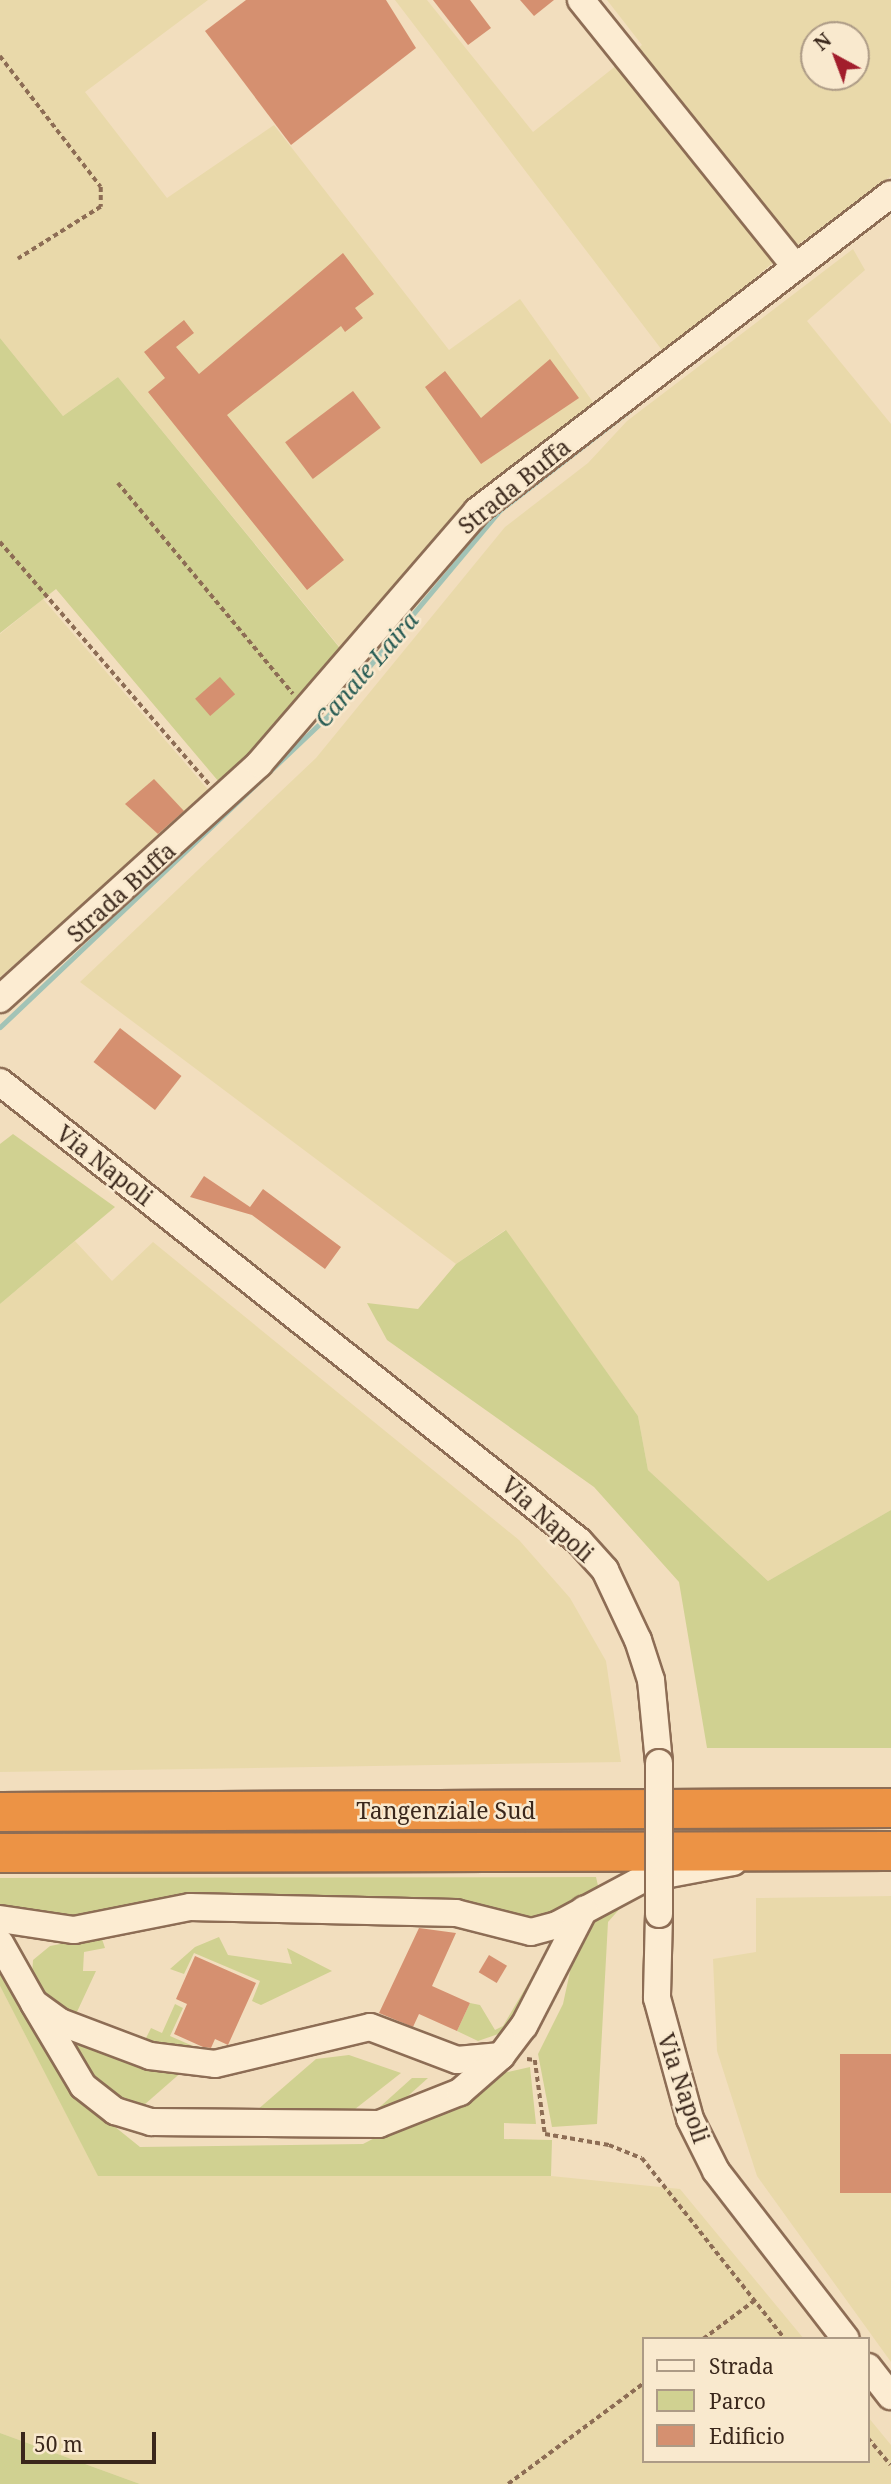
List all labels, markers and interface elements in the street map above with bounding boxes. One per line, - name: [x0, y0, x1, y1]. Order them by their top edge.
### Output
- north arrow: [800, 21, 870, 91]
- text: N: [808, 27, 837, 56]
- street label: Strada Buffa: [453, 433, 575, 539]
- water label: Canale Laira: [308, 605, 424, 733]
- street label: Strada Buffa: [61, 836, 181, 948]
- street label: Via Napoli: [52, 1119, 158, 1211]
- street label: Via Napoli: [496, 1471, 600, 1567]
- street label: Tangenziale Sud: [356, 1796, 536, 1824]
- street label: Via Napoli: [652, 2030, 716, 2146]
- legend: [642, 2337, 870, 2463]
- text: Strada: [709, 2352, 774, 2380]
- text: Parco: [709, 2387, 766, 2415]
- scale bar: [24, 2418, 159, 2462]
- text: Edificio: [709, 2422, 785, 2450]
- text: 50 m: [34, 2430, 83, 2458]

